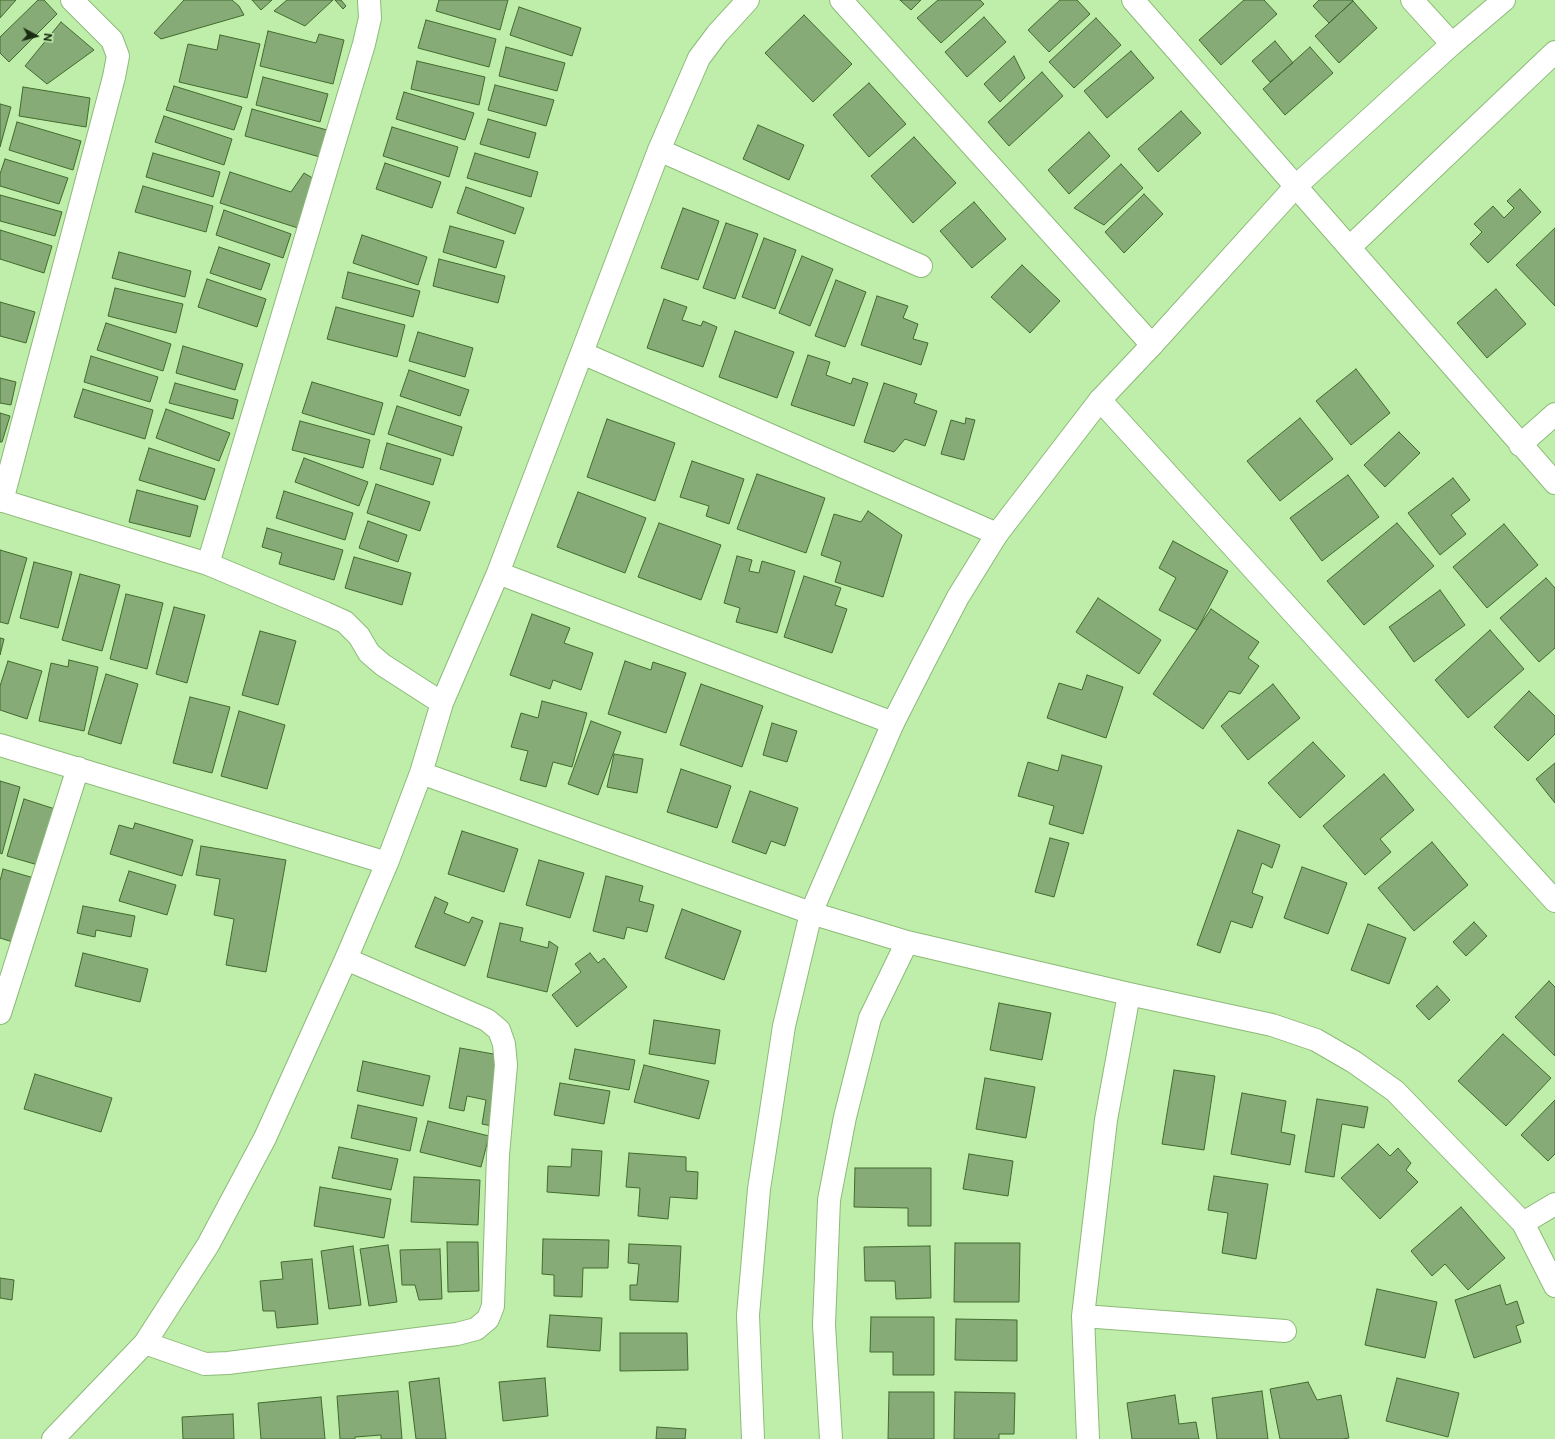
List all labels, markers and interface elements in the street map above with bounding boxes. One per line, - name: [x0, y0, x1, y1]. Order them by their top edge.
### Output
- north arrow: [16, 16, 56, 56]
- text: N: [41, 33, 55, 42]

